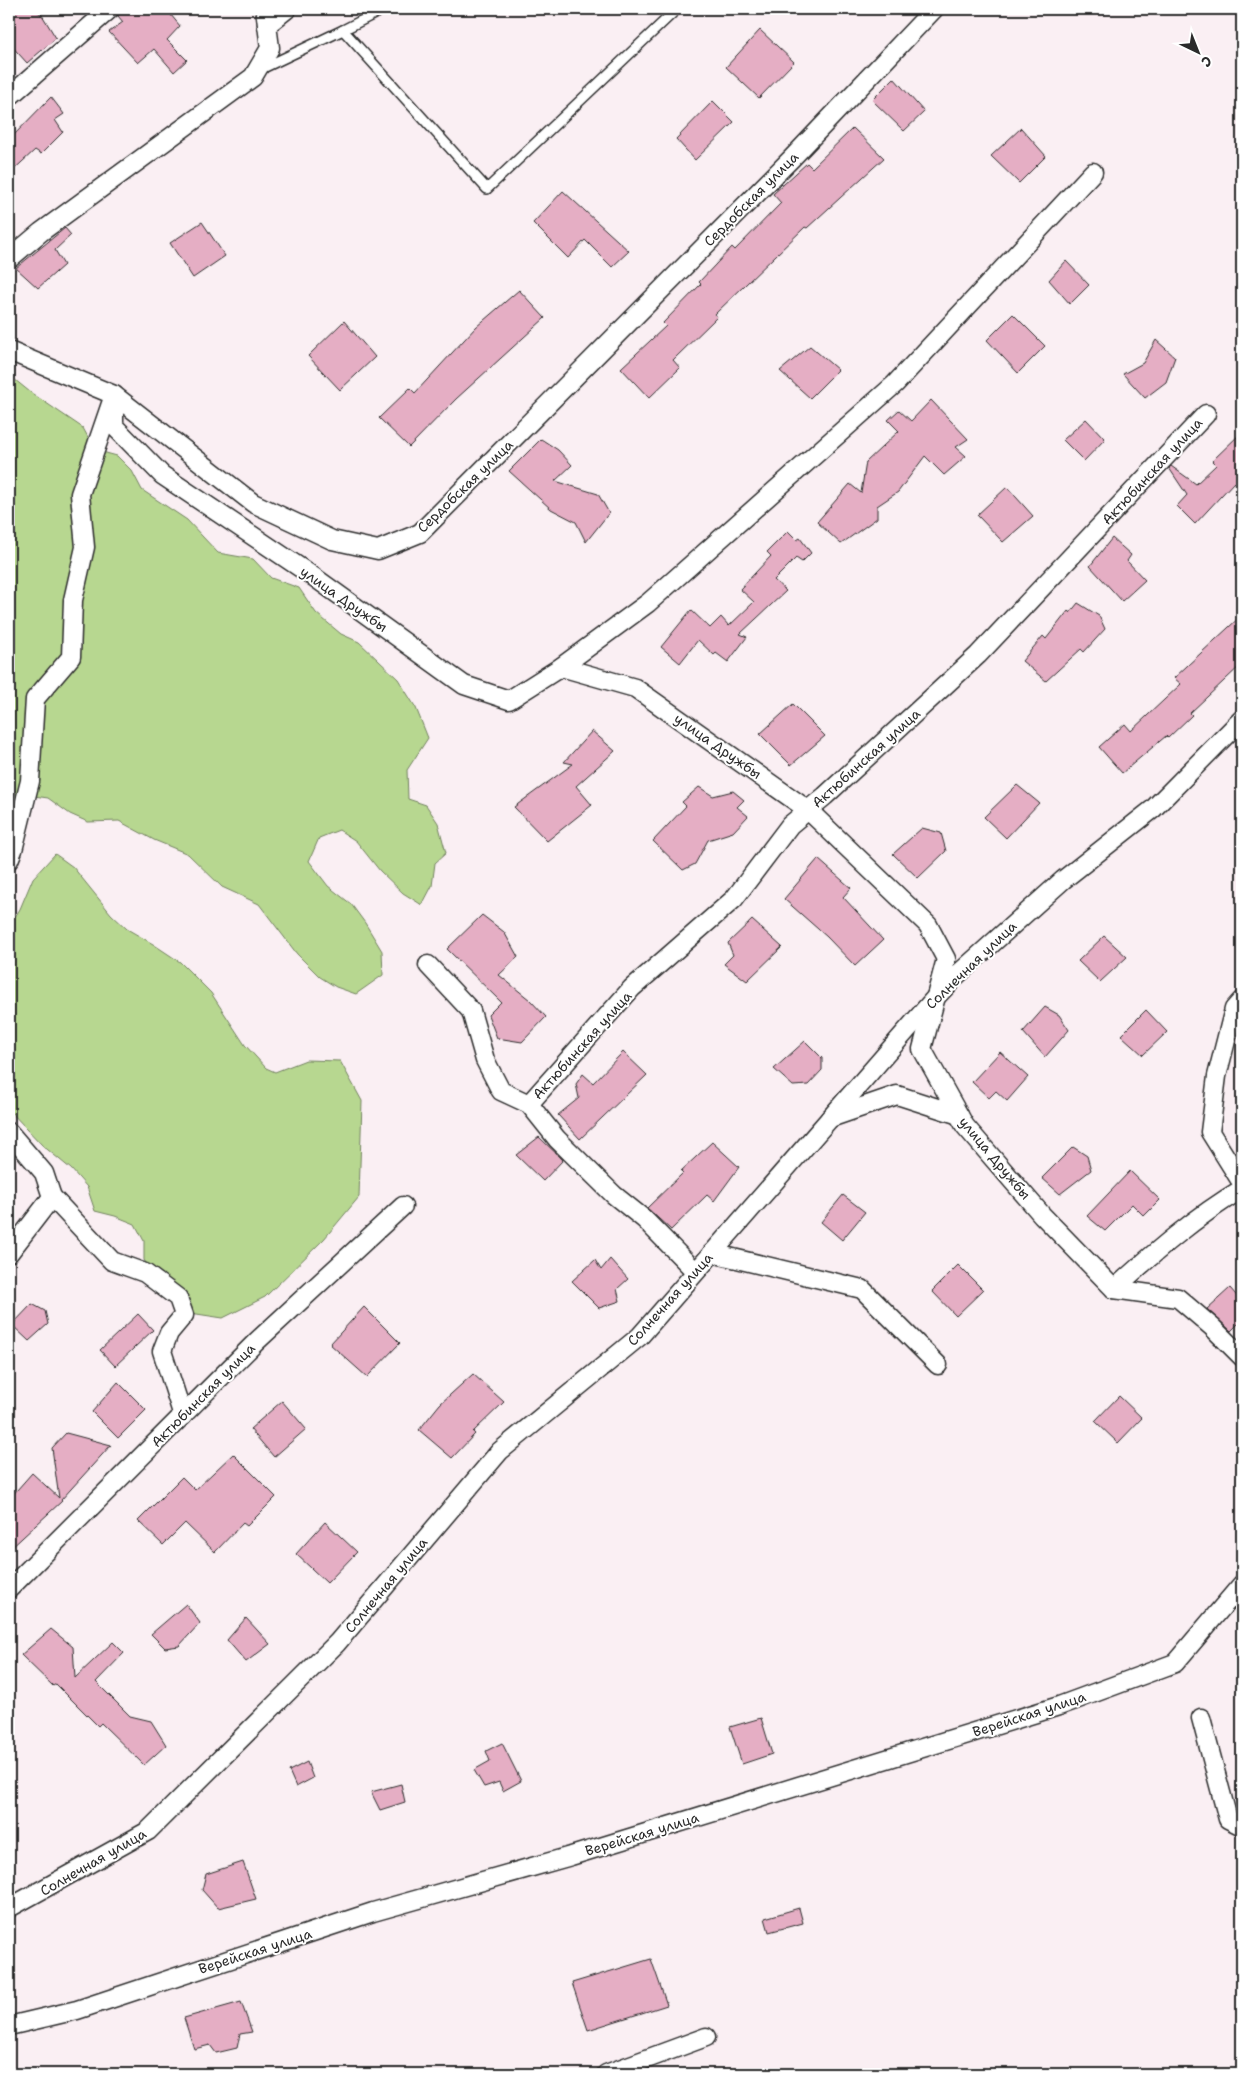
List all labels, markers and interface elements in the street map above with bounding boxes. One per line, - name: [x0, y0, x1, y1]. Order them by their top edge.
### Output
- north arrow: [1174, 28, 1224, 78]
- text: С: [1198, 52, 1216, 71]
- street label: Сердобская улица: [700, 148, 802, 250]
- street label: Актюбинская улица: [1098, 414, 1206, 528]
- street label: Сердобская улица: [413, 435, 517, 536]
- street label: улица Дружбы: [297, 562, 391, 636]
- street label: Актюбинская улица: [808, 704, 924, 811]
- street label: улица Дружбы: [671, 709, 765, 783]
- street label: Солнечная улица: [922, 917, 1020, 1013]
- street label: Актюбинская улица: [529, 987, 636, 1103]
- street label: улица Дружбы: [955, 1113, 1035, 1203]
- street label: Солнечная улица: [623, 1248, 717, 1349]
- street label: Актюбинская улица: [147, 1339, 259, 1451]
- street label: Солнечная улица: [341, 1533, 431, 1637]
- street label: Верейская улица: [970, 1687, 1088, 1741]
- street label: Верейская улица: [583, 1808, 701, 1860]
- street label: Солнечная улица: [37, 1824, 149, 1900]
- street label: Верейская улица: [196, 1924, 314, 1978]

